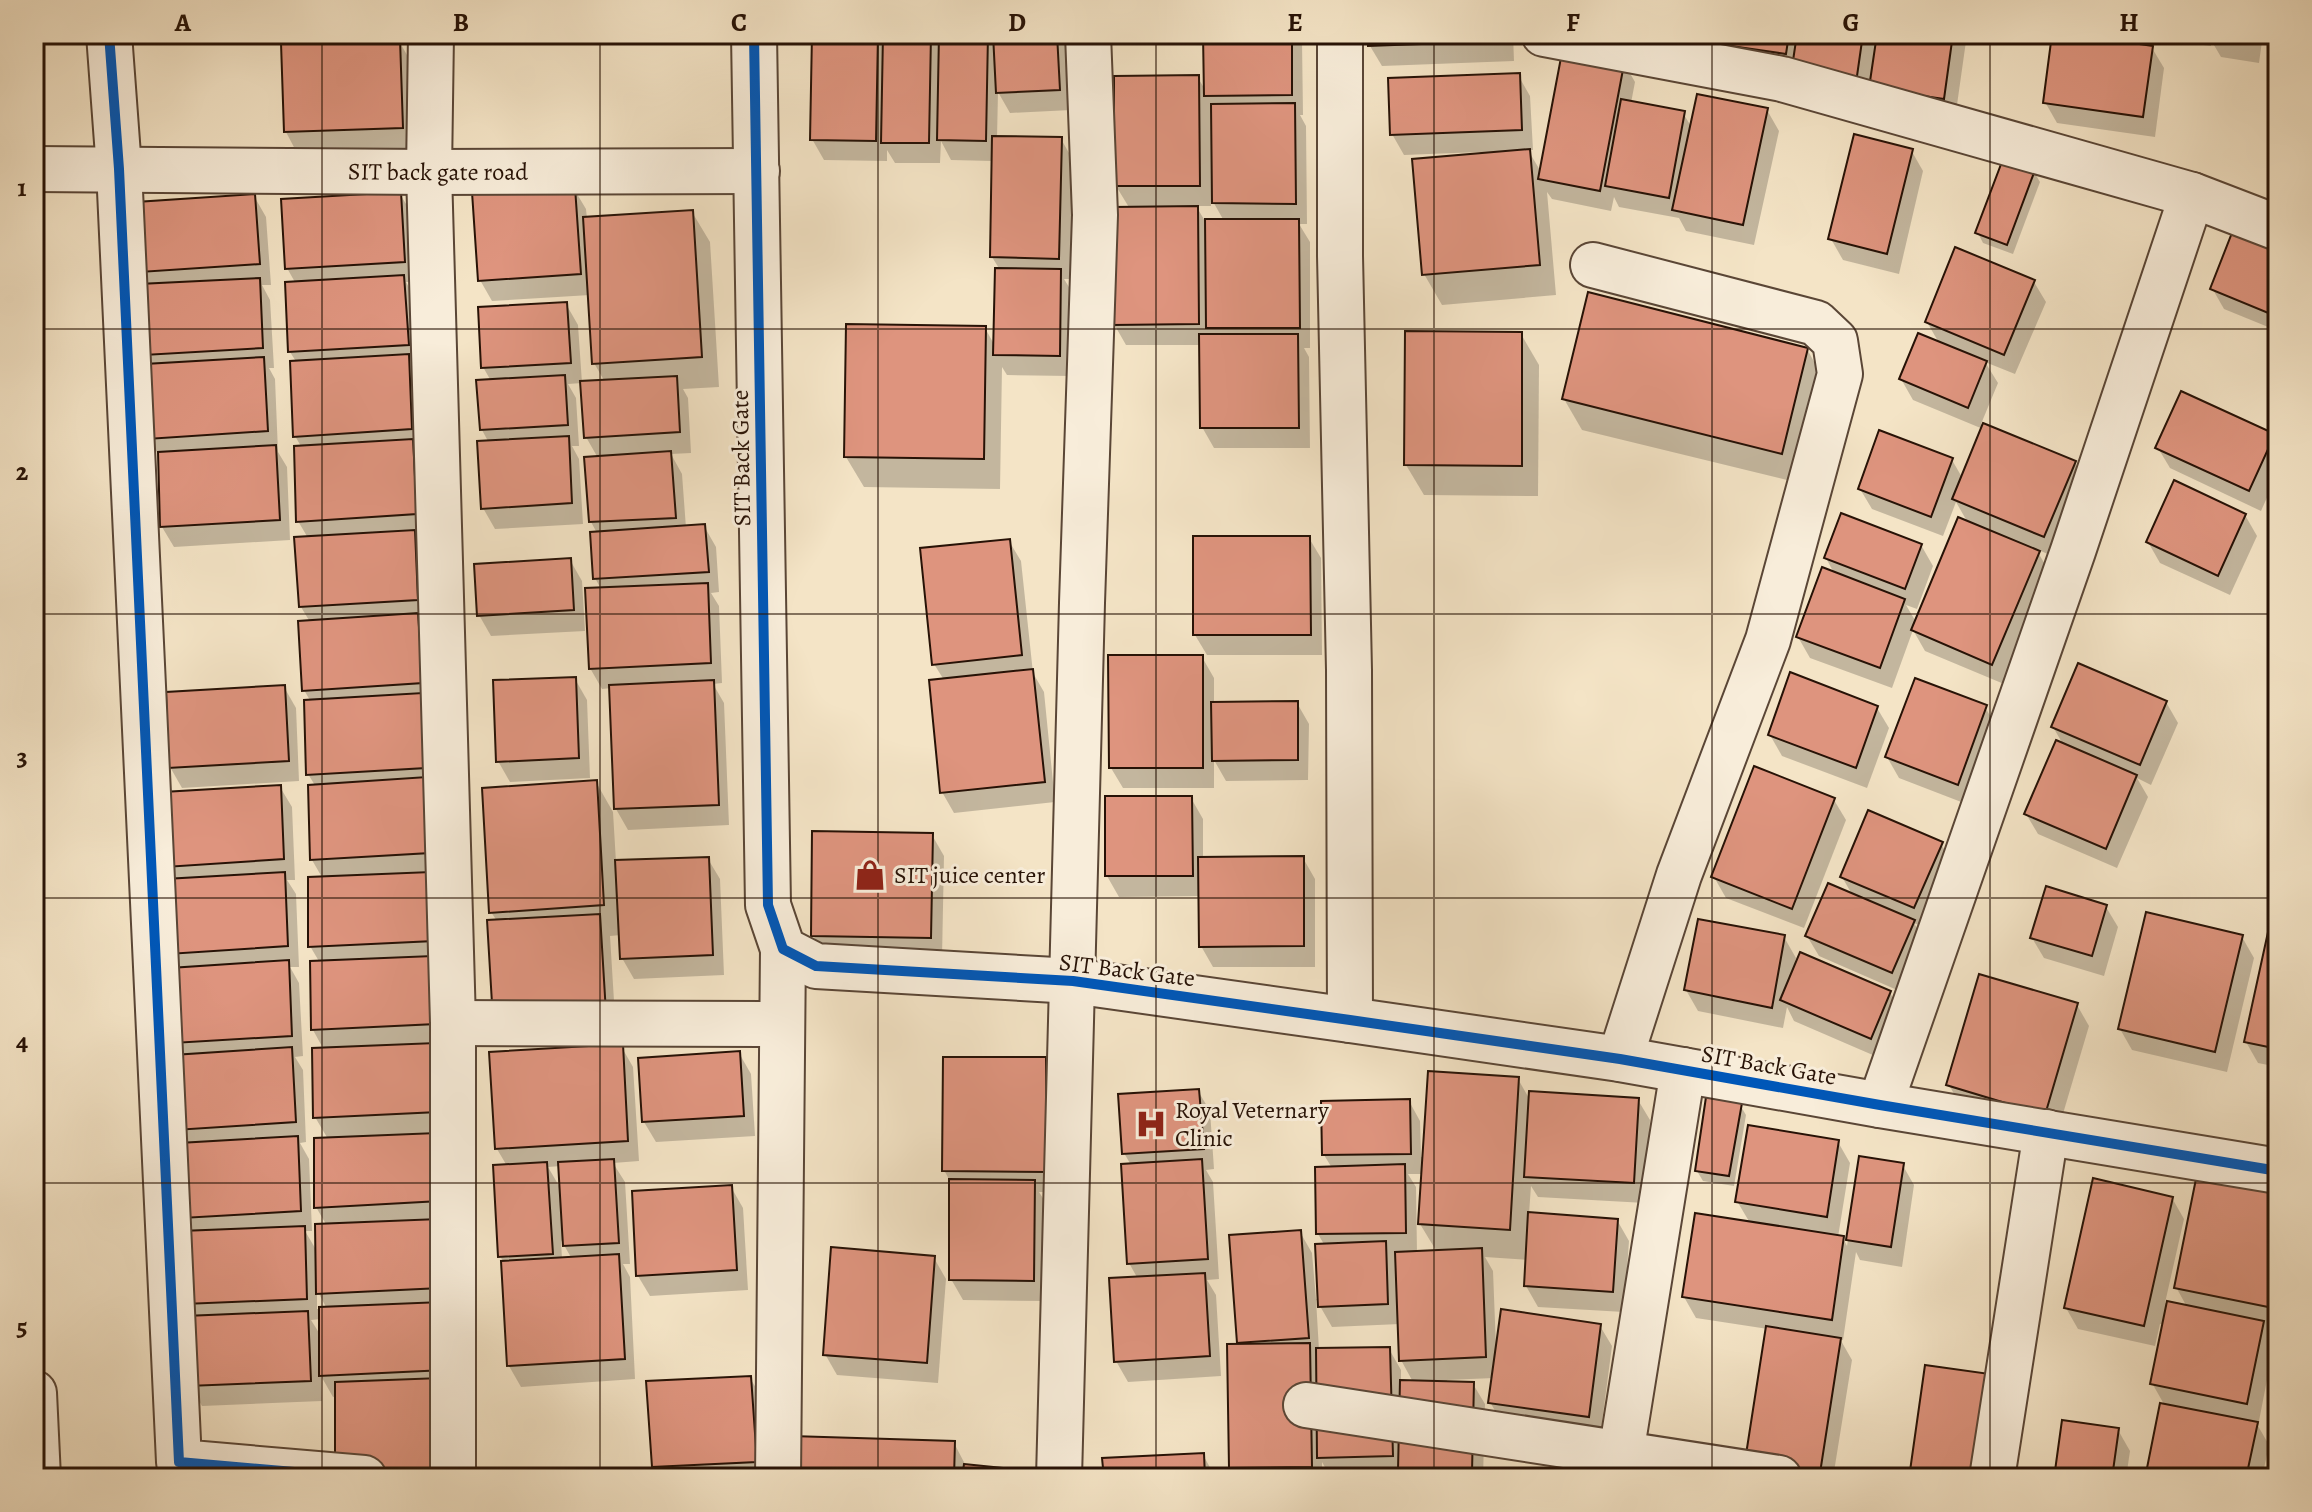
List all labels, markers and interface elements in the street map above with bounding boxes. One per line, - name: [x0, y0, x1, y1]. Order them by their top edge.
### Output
- text: A: [174, 5, 192, 40]
- text: B: [453, 5, 469, 40]
- text: C: [731, 5, 747, 40]
- text: D: [1008, 5, 1026, 40]
- text: E: [1287, 5, 1303, 40]
- text: F: [1566, 5, 1580, 40]
- text: G: [1842, 5, 1860, 40]
- text: H: [2119, 5, 2139, 40]
- street label: SIT back gate road: [348, 155, 528, 188]
- text: 1: [17, 170, 27, 205]
- street label: SIT Back Gate: [724, 389, 758, 527]
- text: 2: [16, 454, 29, 489]
- text: 3: [16, 739, 28, 774]
- shop icon: SIT juice center: [853, 858, 887, 892]
- place label: SIT juice center: [894, 859, 1045, 891]
- street label: SIT Back Gate: [1057, 946, 1197, 994]
- text: 4: [16, 1024, 28, 1059]
- street label: SIT Back Gate: [1699, 1037, 1839, 1093]
- place label: Royal Veternary Clinic: [1175, 1094, 1329, 1154]
- hospital icon: Royal Veternary Clinic: [1134, 1107, 1168, 1141]
- text: 5: [16, 1309, 28, 1344]

